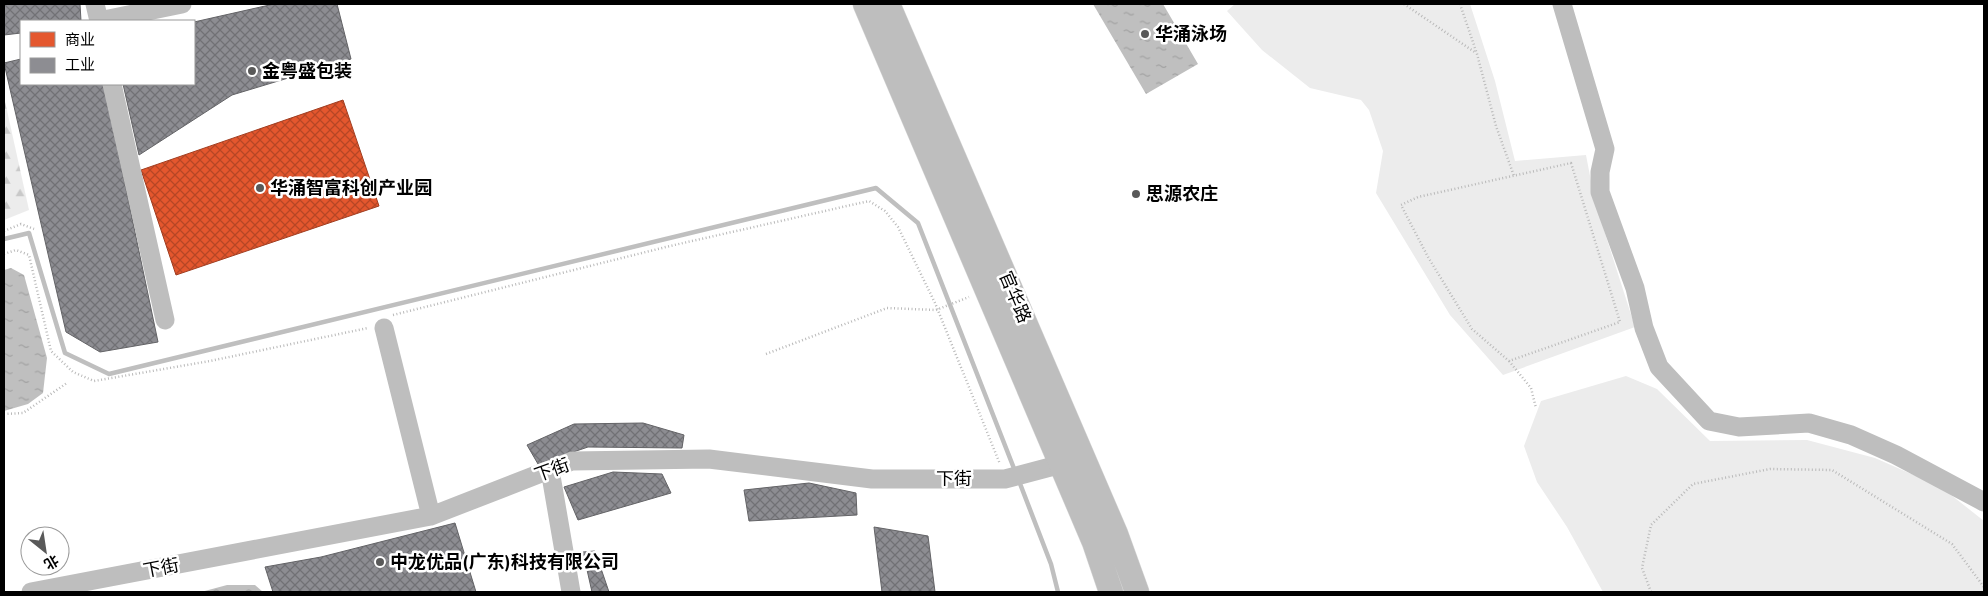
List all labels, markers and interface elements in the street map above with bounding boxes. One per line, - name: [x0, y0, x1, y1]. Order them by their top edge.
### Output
- legend: [20, 20, 195, 85]
- place label: 华涌泳场: [1155, 22, 1227, 46]
- marker: 华涌泳场: [1139, 28, 1151, 40]
- text: 商业: [65, 30, 95, 50]
- text: 工业: [65, 55, 95, 75]
- place label: 金粤盛包装: [262, 59, 352, 83]
- marker: 金粤盛包装: [246, 65, 258, 77]
- place label: 华涌智富科创产业园: [270, 176, 432, 200]
- marker: 华涌智富科创产业园: [254, 182, 266, 194]
- place label: 思源农庄: [1146, 182, 1218, 206]
- marker: 思源农庄: [1130, 188, 1142, 200]
- street label: 官华路: [993, 267, 1037, 327]
- street label: 下街: [531, 453, 573, 487]
- street label: 下街: [936, 467, 972, 491]
- north arrow: [20, 526, 70, 576]
- text: 北: [40, 550, 62, 574]
- place label: 中龙优品(广东)科技有限公司: [390, 550, 619, 574]
- street label: 下街: [141, 553, 181, 583]
- marker: 中龙优品(广东)科技有限公司: [374, 556, 386, 568]

